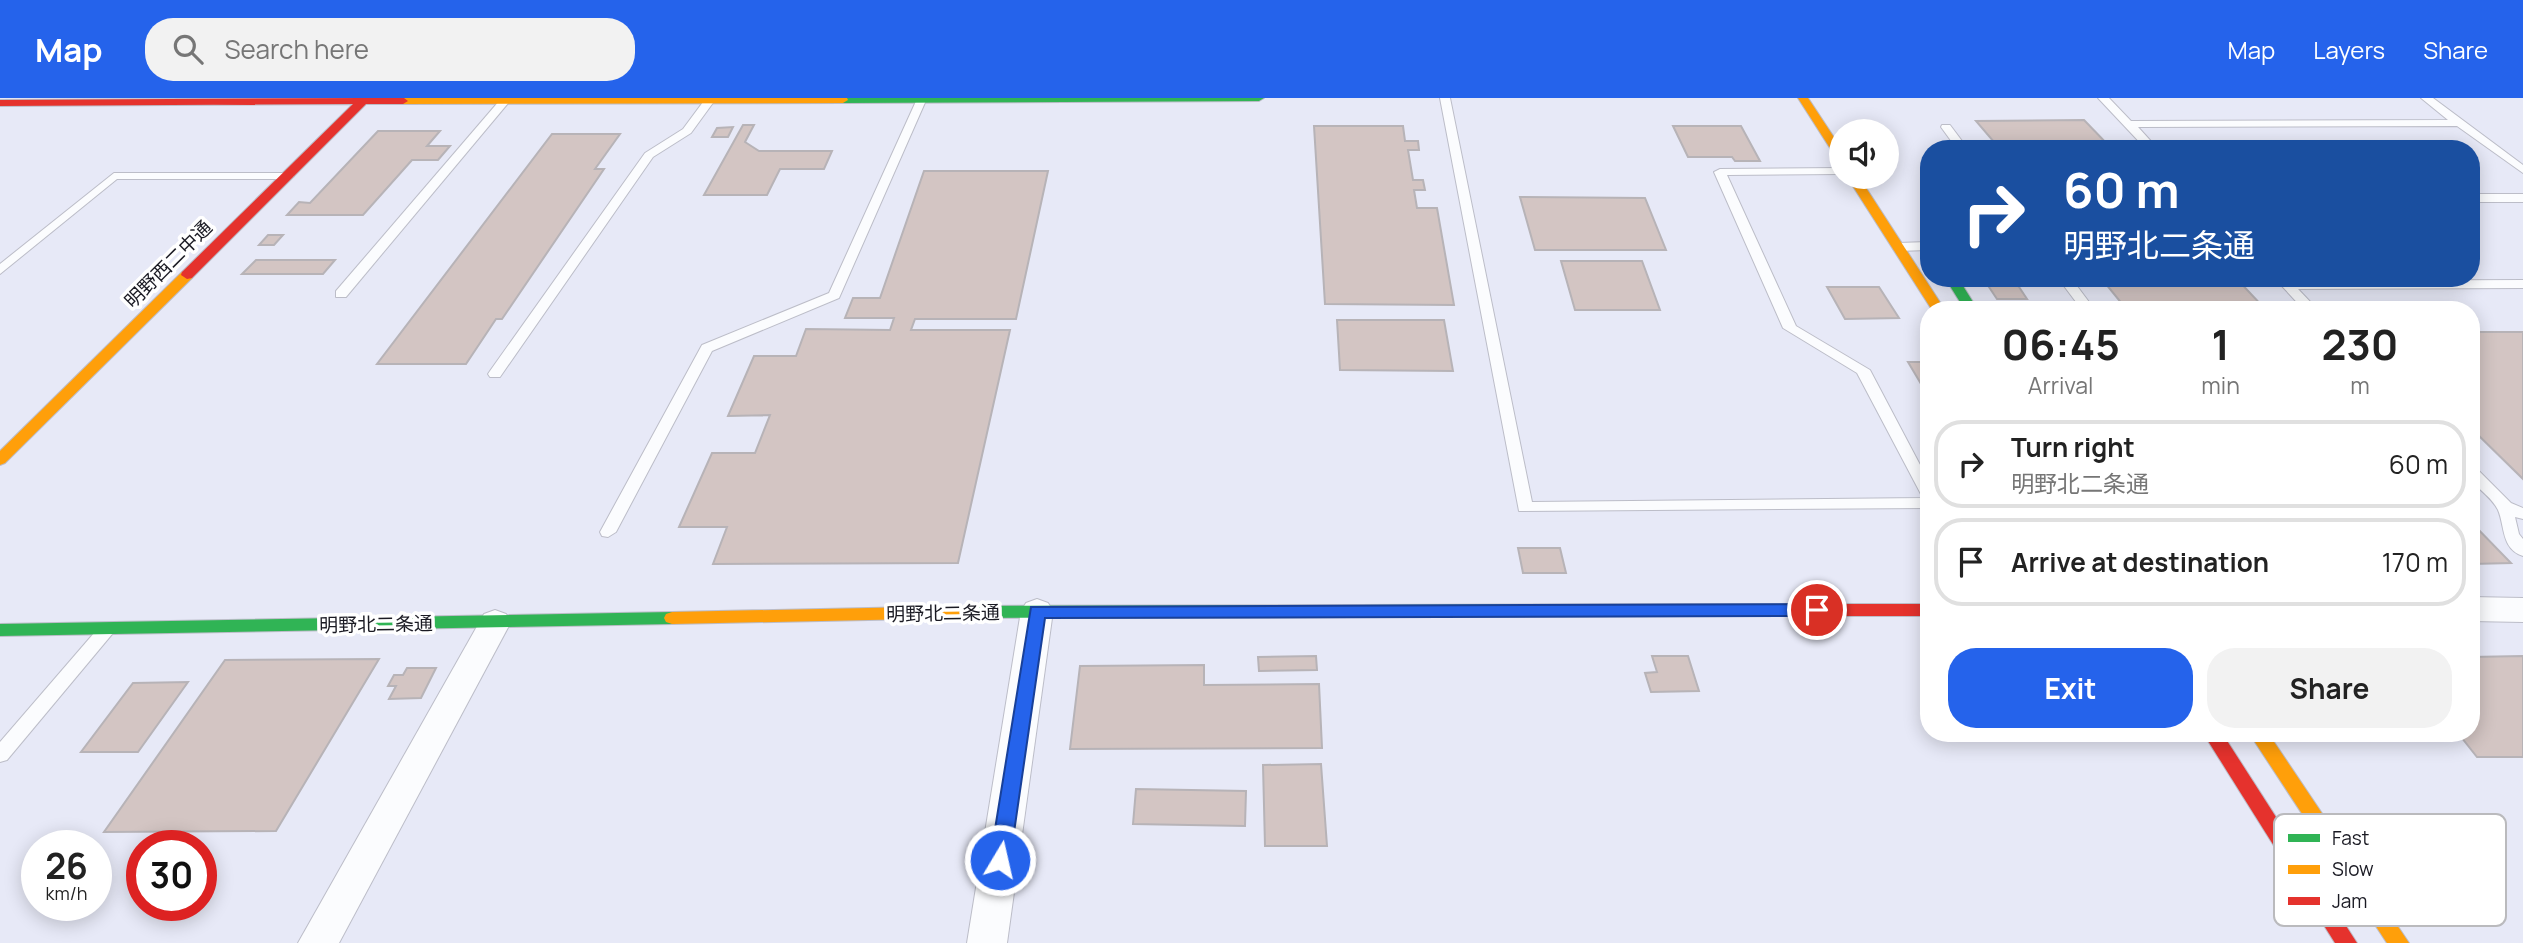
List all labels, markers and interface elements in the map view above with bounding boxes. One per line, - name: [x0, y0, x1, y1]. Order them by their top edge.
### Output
- search box: [145, 18, 635, 81]
- text: Map: [35, 27, 103, 72]
- icon: search: [169, 30, 207, 68]
- text: Search here: [225, 31, 369, 67]
- text: Map: [2228, 33, 2275, 66]
- text: Layers: [2313, 33, 2385, 66]
- text: Share: [2423, 33, 2488, 66]
- map controls: [1829, 119, 1899, 189]
- button: sound: [1829, 119, 1899, 189]
- text: 60 m: [2063, 156, 2180, 223]
- icon: right: [1948, 168, 2039, 259]
- street label: 明野西二中通: [118, 214, 218, 314]
- text: 明野北二条通: [2063, 223, 2255, 267]
- text: 06:45: [2002, 315, 2120, 373]
- text: 1: [2211, 315, 2230, 373]
- text: 230: [2321, 315, 2398, 373]
- text: Arrival: [2028, 369, 2094, 401]
- text: min: [2201, 369, 2240, 401]
- text: m: [2350, 369, 2370, 401]
- text: Turn right: [2011, 429, 2135, 465]
- icon: right: [1952, 445, 1990, 483]
- text: 60 m: [2389, 446, 2448, 482]
- text: 明野北二条通: [2011, 467, 2149, 499]
- icon: arrive: [1952, 543, 1990, 581]
- text: Arrive at destination: [2011, 544, 2269, 580]
- text: 170 m: [2382, 544, 2448, 580]
- pin: [1787, 580, 1847, 640]
- icon: arrive: [1798, 591, 1836, 629]
- street label: 明野北二条通: [886, 599, 1000, 627]
- street label: 明野北二条通: [319, 610, 433, 638]
- button: Exit: [1948, 648, 2193, 728]
- button: Share: [2207, 648, 2452, 728]
- legend: [2274, 814, 2506, 926]
- position arrow: [963, 823, 1037, 897]
- text: Fast: [2332, 825, 2369, 851]
- speed limit sign: 30: [126, 830, 217, 921]
- text: 26: [45, 842, 88, 890]
- text: Slow: [2332, 856, 2374, 882]
- text: km/h: [46, 881, 87, 905]
- text: Jam: [2332, 888, 2367, 914]

